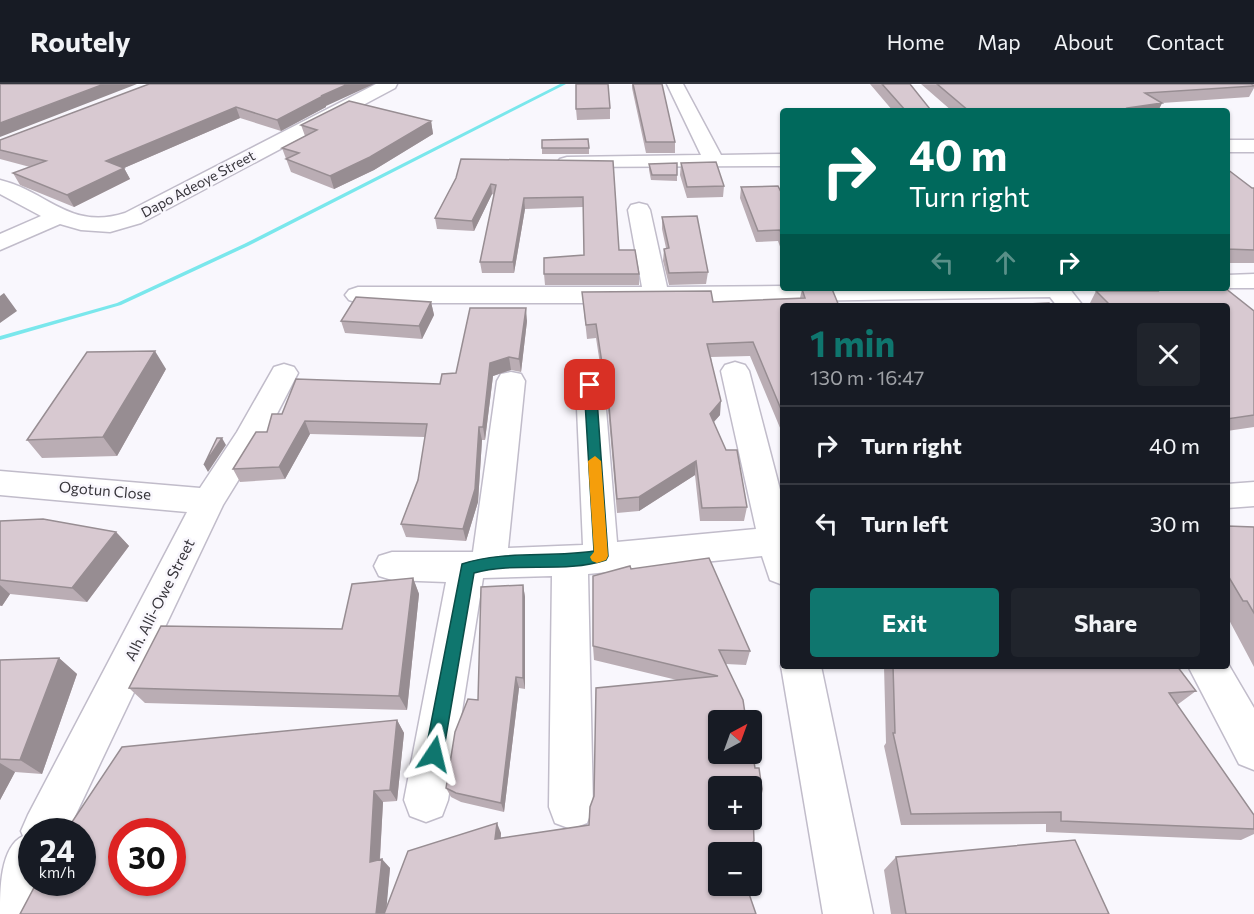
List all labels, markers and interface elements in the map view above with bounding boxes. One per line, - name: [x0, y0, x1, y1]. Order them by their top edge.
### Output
- text: Routely: [30, 24, 131, 58]
- text: Home: [887, 29, 944, 54]
- text: Map: [977, 29, 1021, 54]
- text: About: [1054, 29, 1113, 54]
- text: Contact: [1146, 29, 1224, 54]
- text: 40 m: [909, 128, 1007, 180]
- icon: right: [810, 132, 888, 210]
- street label: Dapo Adeoye Street: [138, 146, 258, 221]
- text: Turn right: [909, 180, 1029, 213]
- icon: left: [926, 246, 959, 279]
- icon: ahead: [989, 246, 1022, 279]
- icon: right: [1052, 246, 1085, 279]
- text: 1 min: [810, 320, 895, 364]
- button: close: [1137, 323, 1200, 386]
- pin: [564, 359, 615, 410]
- text: 130 m · 16:47: [810, 365, 924, 389]
- icon: arrive: [573, 368, 606, 401]
- icon: right: [810, 429, 843, 462]
- text: Turn right: [861, 432, 962, 459]
- text: 40 m: [1149, 432, 1200, 459]
- street label: Ogotun Close: [58, 477, 152, 503]
- icon: left: [810, 507, 843, 540]
- text: Turn left: [861, 510, 948, 537]
- text: 30 m: [1150, 510, 1200, 537]
- street label: Alh. Alli-Owe Street: [121, 536, 198, 664]
- button: Exit: [810, 588, 999, 657]
- button: Share: [1011, 588, 1200, 657]
- north arrow: [708, 710, 762, 764]
- map controls: [708, 710, 762, 896]
- position arrow: [402, 722, 466, 786]
- button: +: [708, 776, 762, 830]
- speed limit sign: 30: [108, 818, 186, 896]
- text: 24: [39, 831, 75, 868]
- button: −: [708, 842, 762, 896]
- text: km/h: [39, 863, 75, 881]

